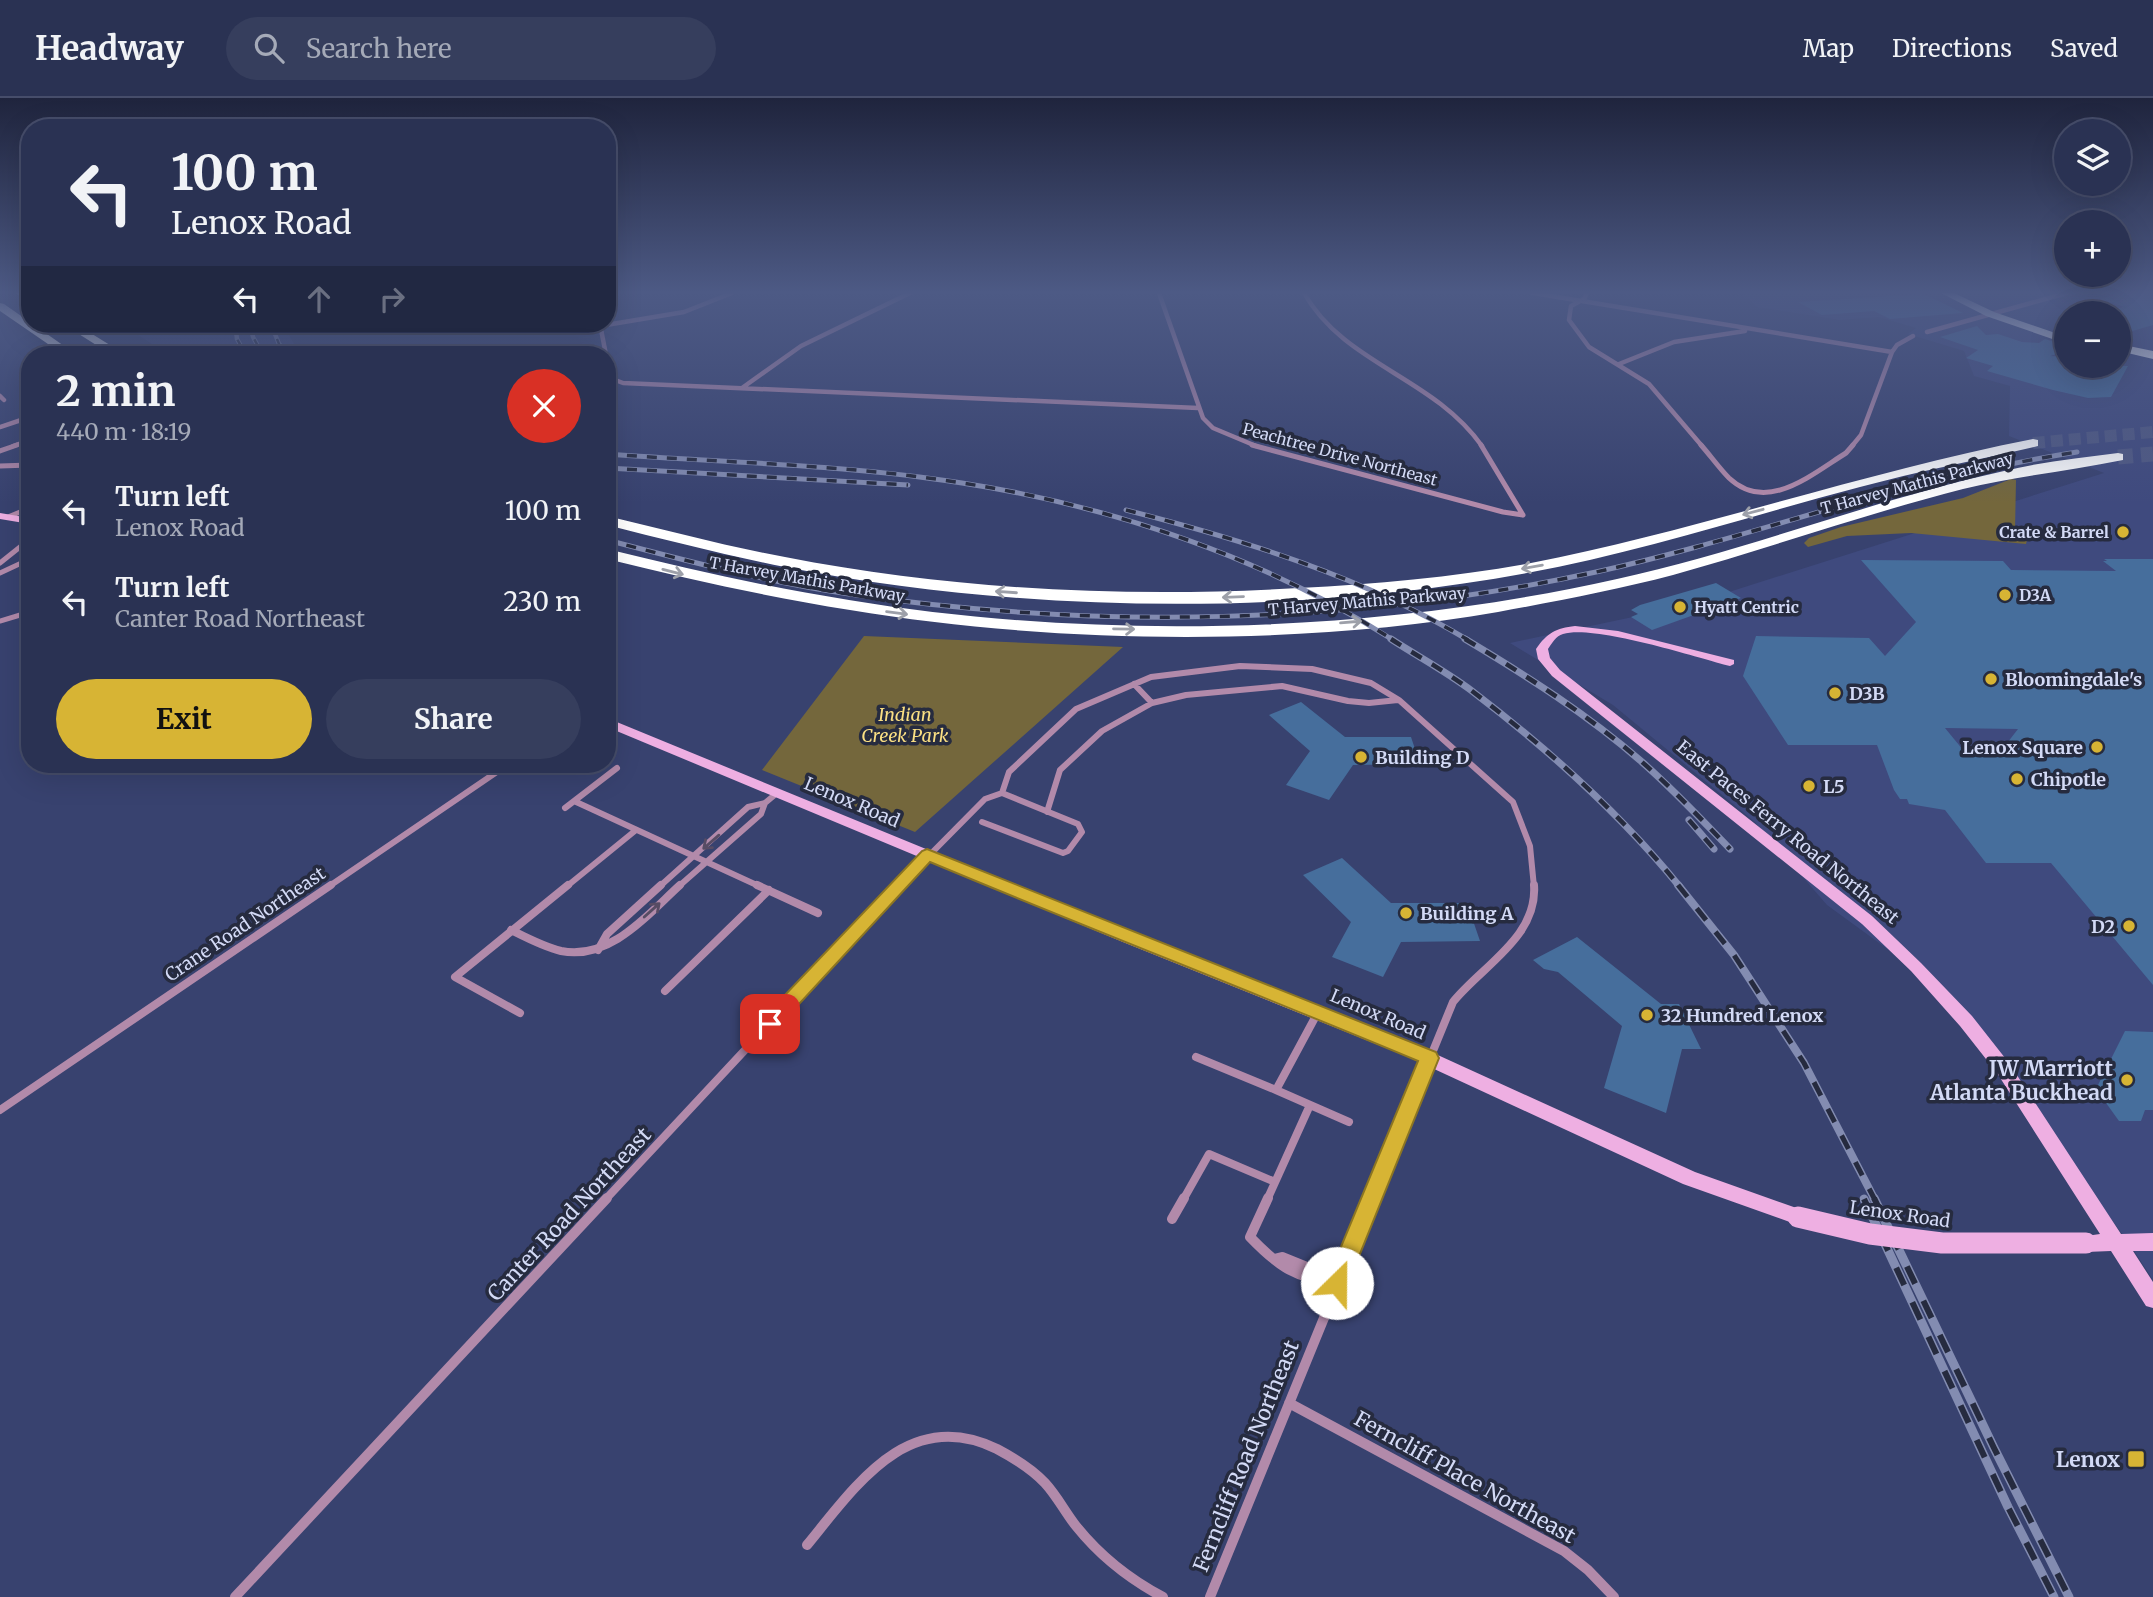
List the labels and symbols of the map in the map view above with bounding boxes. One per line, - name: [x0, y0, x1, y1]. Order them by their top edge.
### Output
- street label: Peachtree Drive Northeast: [1240, 418, 1440, 490]
- street label: T Harvey Mathis Parkway: [1818, 447, 2016, 518]
- one-way arrow: [1742, 506, 1764, 519]
- place label: Crate & Barrel: [1999, 522, 2109, 542]
- marker: Crate & Barrel: [2115, 524, 2131, 540]
- street label: T Harvey Mathis Parkway: [707, 552, 907, 606]
- one-way arrow: [1521, 560, 1544, 574]
- one-way arrow: [661, 566, 684, 579]
- street label: T Harvey Mathis Parkway: [1267, 582, 1468, 620]
- one-way arrow: [994, 585, 1017, 598]
- place label: D3A: [2019, 585, 2052, 605]
- marker: D3A: [1997, 587, 2013, 603]
- one-way arrow: [1222, 590, 1245, 603]
- place label: Hyatt Centric: [1694, 597, 1799, 617]
- marker: Hyatt Centric: [1672, 599, 1688, 615]
- one-way arrow: [885, 606, 908, 619]
- one-way arrow: [1339, 615, 1362, 628]
- one-way arrow: [1112, 622, 1135, 635]
- place label: Bloomingdale's: [2005, 668, 2142, 691]
- marker: Bloomingdale's: [1983, 671, 1999, 687]
- place label: D3B: [1849, 682, 1885, 705]
- marker: D3B: [1827, 685, 1843, 701]
- park label: Indian Creek Park: [861, 703, 949, 747]
- street label: East Paces Ferry Road Northeast: [1672, 735, 1904, 929]
- place label: Lenox Square: [1962, 736, 2083, 759]
- marker: Lenox Square: [2089, 739, 2105, 755]
- place label: Building D: [1375, 746, 1470, 769]
- marker: Building D: [1353, 749, 1369, 765]
- place label: Chipotle: [2031, 768, 2106, 791]
- marker: Chipotle: [2009, 771, 2025, 787]
- street label: Lenox Road: [801, 772, 903, 832]
- place label: L5: [1823, 775, 1844, 798]
- marker: L5: [1801, 778, 1817, 794]
- one-way arrow: [702, 834, 720, 850]
- street label: Crane Road Northeast: [160, 862, 330, 986]
- one-way arrow: [643, 902, 661, 918]
- place label: Building A: [1420, 902, 1514, 925]
- marker: Building A: [1398, 905, 1414, 921]
- place label: D2: [2091, 915, 2115, 938]
- marker: D2: [2121, 918, 2137, 934]
- street label: Lenox Road: [1327, 984, 1429, 1044]
- pin: [740, 994, 800, 1054]
- place label: 32 Hundred Lenox: [1661, 1004, 1823, 1027]
- marker: 32 Hundred Lenox: [1639, 1007, 1655, 1023]
- place label: JW Marriott Atlanta Buckhead: [1929, 1055, 2114, 1106]
- marker: JW Marriott Atlanta Buckhead: [2119, 1072, 2135, 1088]
- street label: Canter Road Northeast: [481, 1121, 657, 1307]
- street label: Lenox Road: [1848, 1196, 1952, 1232]
- position arrow: [1300, 1246, 1374, 1320]
- street label: Ferncliff Road Northeast: [1187, 1336, 1305, 1576]
- street label: Ferncliff Place Northeast: [1350, 1405, 1580, 1549]
- place label: Lenox: [2056, 1446, 2120, 1473]
- marker: Lenox: [2126, 1449, 2146, 1469]

